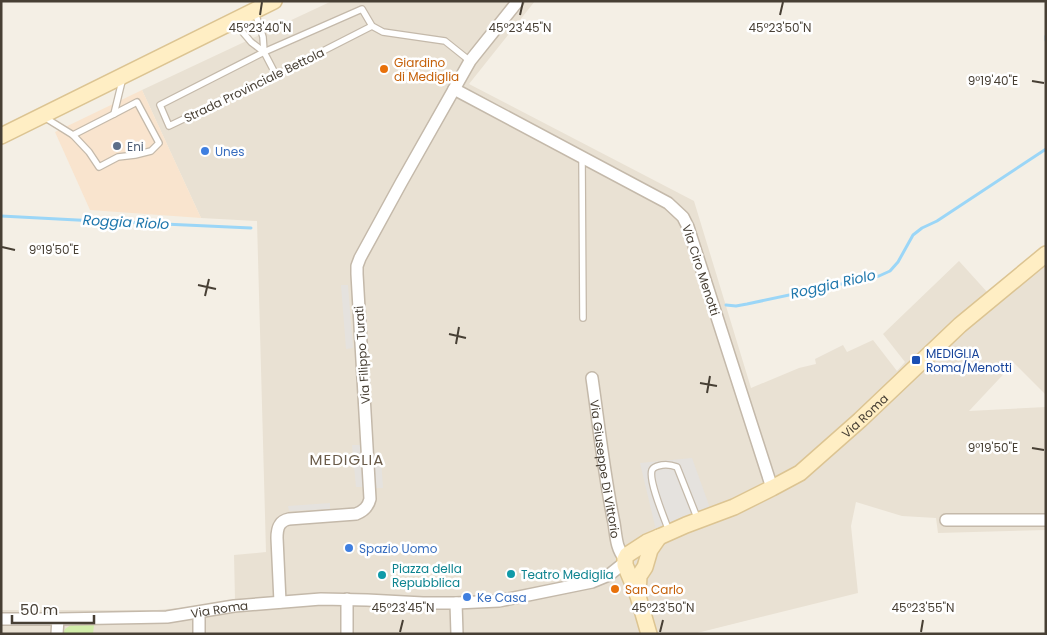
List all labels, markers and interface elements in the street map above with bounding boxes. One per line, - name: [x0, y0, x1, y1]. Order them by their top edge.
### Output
- text: 45°23'40"N: [229, 19, 291, 36]
- text: 45°23'45"N: [489, 19, 551, 36]
- text: 45°23'50"N: [749, 19, 811, 36]
- street label: Strada Provinciale Bettola: [181, 44, 327, 126]
- place label: Giardino di Mediglia: [394, 54, 459, 85]
- marker: Giardino di Mediglia: [378, 63, 390, 75]
- text: 9°19'40"E: [968, 72, 1018, 89]
- place label: Eni: [127, 138, 144, 155]
- marker: Eni: [111, 140, 123, 152]
- place label: Unes: [215, 143, 244, 160]
- marker: Unes: [199, 145, 211, 157]
- water label: Roggia Riolo: [82, 210, 170, 234]
- street label: Via Ciro Menotti: [678, 222, 724, 318]
- text: 9°19'50"E: [29, 241, 79, 258]
- water label: Roggia Riolo: [788, 264, 878, 304]
- street label: Via Filippo Turati: [350, 305, 374, 405]
- place label: MEDIGLIA Roma/Menotti: [926, 345, 1012, 376]
- marker: MEDIGLIA Roma/Menotti: [910, 354, 922, 366]
- street label: Via Roma: [837, 390, 891, 441]
- street label: Via Giuseppe Di Vittorio: [587, 398, 625, 540]
- text: 9°19'50"E: [968, 439, 1018, 456]
- district label: MEDIGLIA: [310, 449, 384, 470]
- place label: Spazio Uomo: [359, 540, 438, 557]
- marker: Spazio Uomo: [343, 542, 355, 554]
- place label: Piazza della Repubblica: [392, 560, 462, 591]
- place label: Teatro Mediglia: [521, 566, 614, 583]
- marker: Teatro Mediglia: [505, 568, 517, 580]
- marker: Piazza della Repubblica: [376, 569, 388, 581]
- place label: San Carlo: [625, 581, 684, 598]
- marker: San Carlo: [609, 583, 621, 595]
- place label: Ke Casa: [477, 589, 527, 606]
- marker: Ke Casa: [461, 591, 473, 603]
- scale bar: [12, 592, 95, 624]
- street label: Via Roma: [189, 596, 249, 621]
- text: 50 m: [20, 599, 58, 620]
- text: 45°23'45"N: [372, 599, 434, 616]
- text: 45°23'50"N: [632, 599, 694, 616]
- text: 45°23'55"N: [892, 599, 954, 616]

